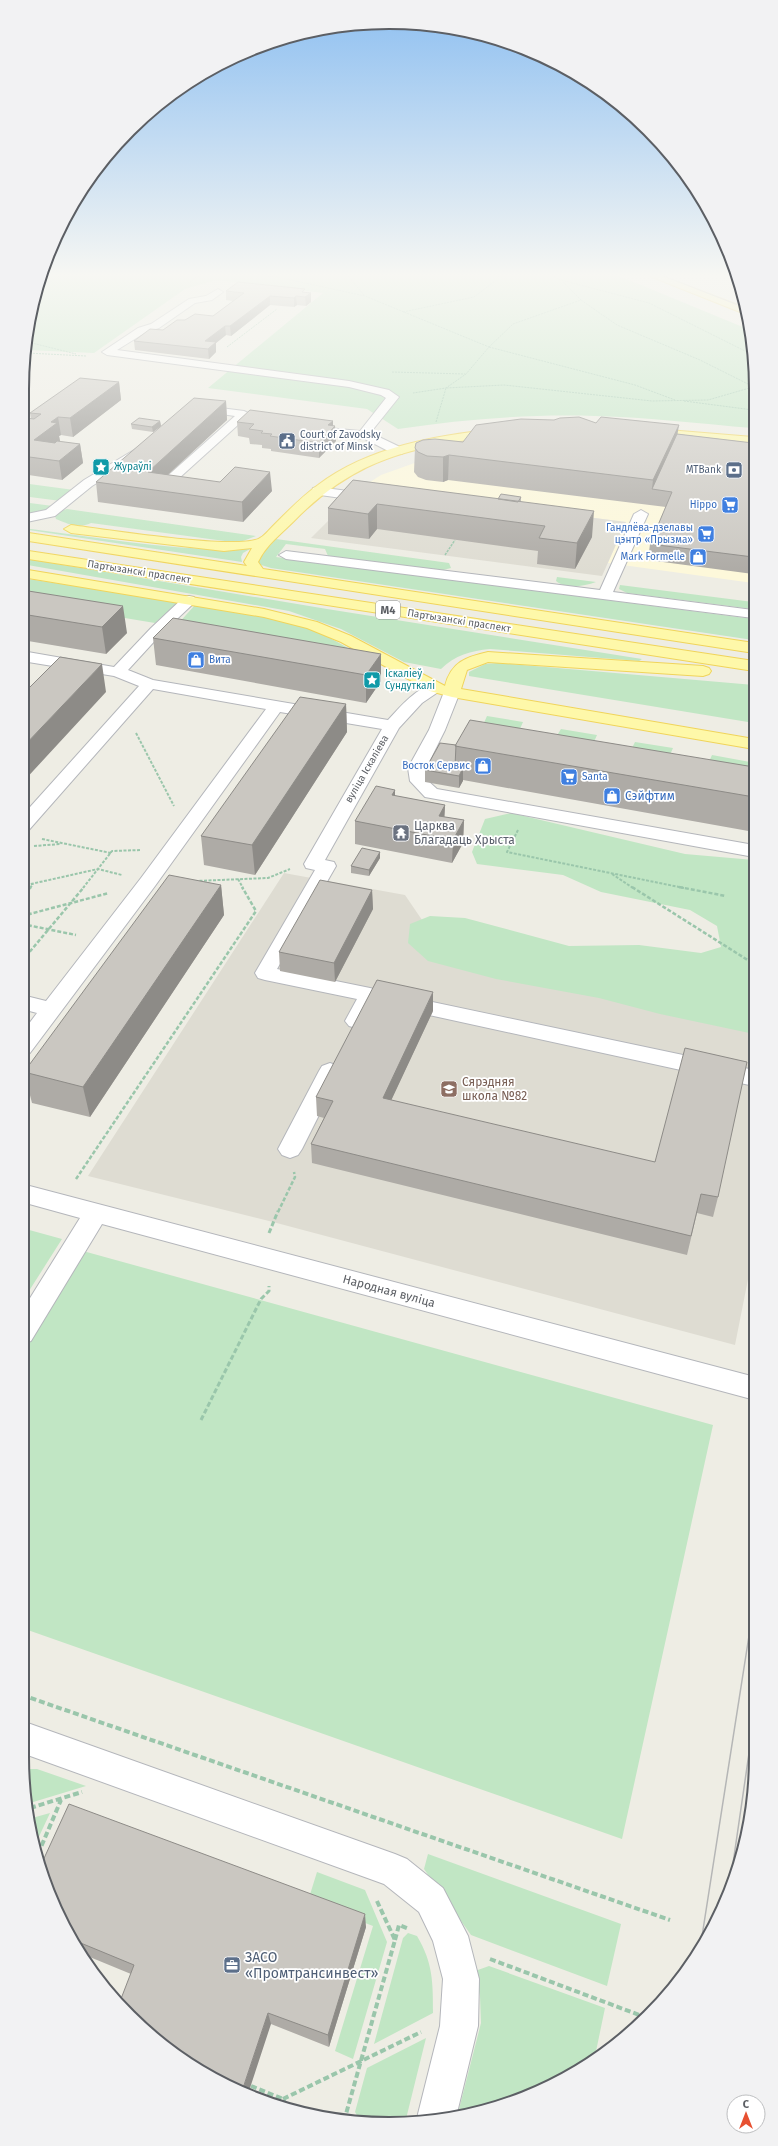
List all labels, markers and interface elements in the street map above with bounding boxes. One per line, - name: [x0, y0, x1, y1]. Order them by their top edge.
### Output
- place label: Court of Zavodsky district of Minsk: [300, 429, 381, 453]
- public building icon: Court of Zavodsky district of Minsk: [277, 431, 297, 451]
- place icon: Жураўлі: [91, 457, 111, 477]
- place label: Жураўлі: [114, 460, 152, 473]
- bank icon: MTBank: [724, 460, 744, 480]
- place label: MTBank: [686, 464, 722, 476]
- supermarket icon: Hippo: [720, 495, 740, 515]
- place label: Hippo: [690, 499, 717, 511]
- place label: Гандлёва-дзелавы цэнтр «Прызма»: [606, 521, 693, 546]
- supermarket icon: Гандлёва-дзелавы цэнтр «Прызма»: [696, 524, 716, 544]
- shop icon: Mark Formelle: [688, 547, 708, 567]
- place label: Mark Formelle: [621, 551, 685, 563]
- street label: Партызанскі праспект: [86, 557, 192, 586]
- road number: М4: [376, 601, 400, 619]
- street label: Партызанскі праспект: [406, 606, 512, 635]
- shop icon: Вита: [186, 650, 206, 670]
- place label: Вита: [209, 654, 231, 666]
- place label: Іскаліеў Сундуткалі: [385, 667, 435, 692]
- place icon: Іскаліеў Сундуткалі: [362, 670, 382, 690]
- street label: вуліца Іскаліева: [342, 733, 391, 805]
- shop icon: Восток Сервис: [473, 756, 493, 776]
- place label: Восток Сервис: [402, 760, 470, 772]
- supermarket icon: Santa: [559, 767, 579, 787]
- place label: Santa: [582, 771, 608, 783]
- shop icon: Сэйфтим: [602, 786, 622, 806]
- place label: Сэйфтим: [625, 789, 675, 803]
- place label: Царква Благадаць Хрыста: [414, 819, 515, 847]
- temple icon: Царква Благадаць Хрыста: [391, 823, 411, 843]
- place label: Сярэдняя школа №82: [462, 1075, 527, 1103]
- school or university icon: Сярэдняя школа №82: [439, 1079, 459, 1099]
- street label: Народная вуліца: [341, 1272, 437, 1310]
- place label: ЗАСО «Промтрансинвест»: [245, 1949, 378, 1982]
- office icon: ЗАСО «Промтрансинвест»: [222, 1955, 242, 1975]
- north arrow: [726, 2094, 766, 2134]
- text: С: [743, 2098, 750, 2111]

